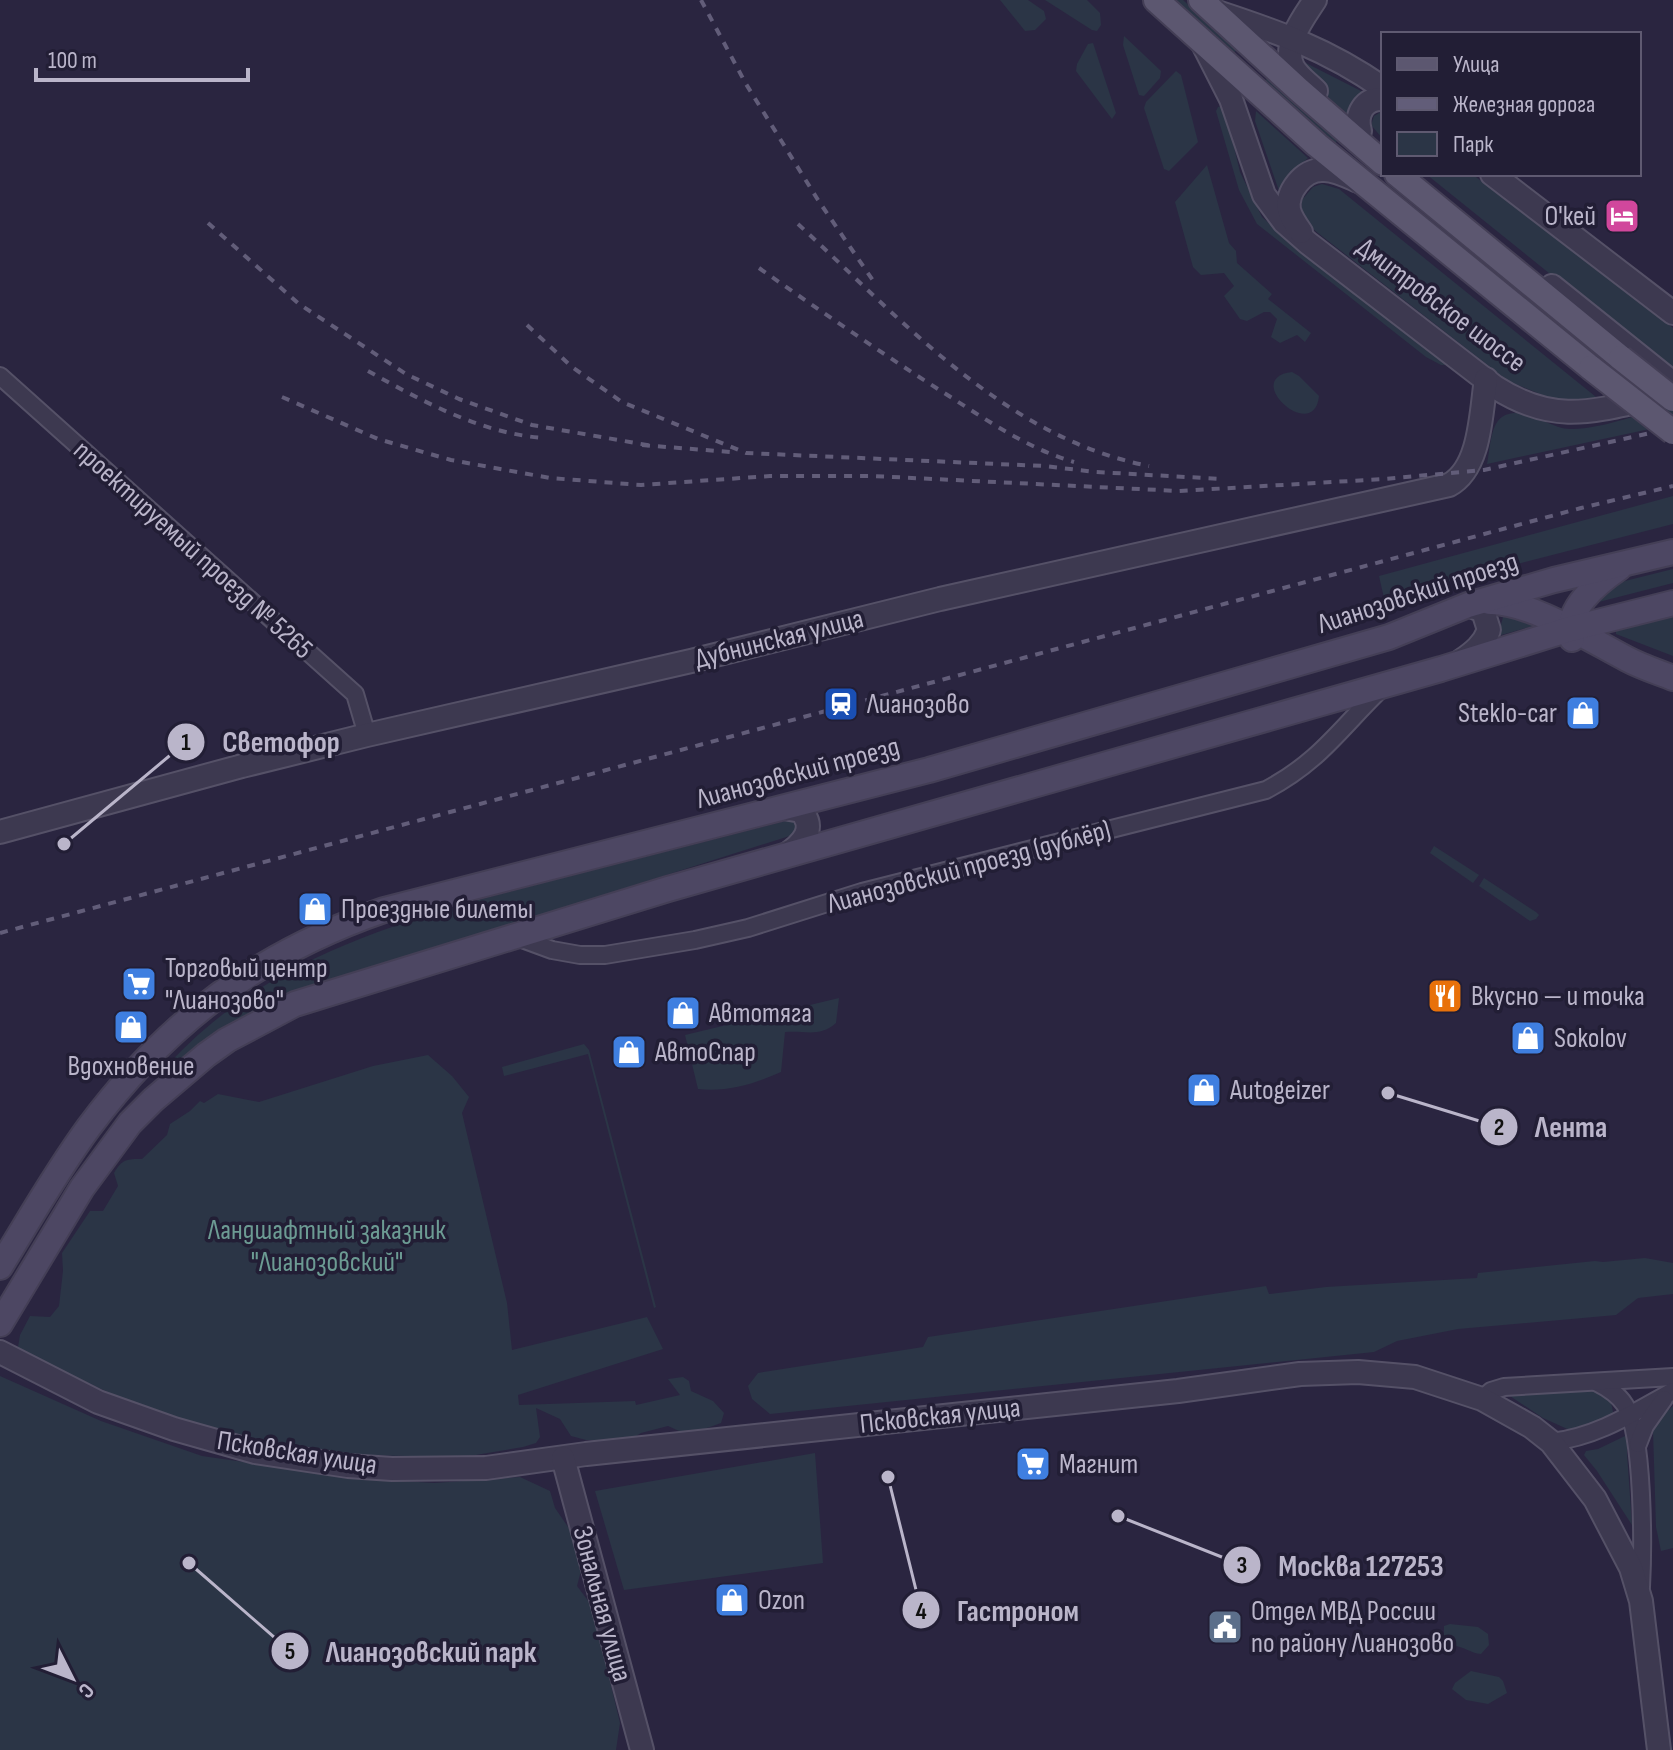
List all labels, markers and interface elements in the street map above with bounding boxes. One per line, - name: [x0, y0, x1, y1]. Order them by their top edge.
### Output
- scale bar: [36, 32, 248, 82]
- legend: [1381, 32, 1641, 176]
- text: 100 m: [48, 46, 97, 75]
- text: Улица: [1453, 50, 1499, 79]
- text: Железная дорога: [1453, 90, 1595, 119]
- text: Парк: [1453, 130, 1494, 159]
- hotel icon: О'кей: [1603, 197, 1641, 235]
- place label: О'кей: [1545, 200, 1596, 233]
- street label: Дмитровское шоссе: [1350, 231, 1532, 379]
- street label: проектируемый проезд № 5265: [67, 434, 319, 666]
- street label: Лианозовский проезд: [1313, 545, 1522, 641]
- street label: Дубнинская улица: [691, 602, 867, 676]
- station icon: Лианозово: [822, 685, 860, 723]
- place label: Лианозово: [866, 688, 970, 721]
- shop icon: Steklo-car: [1564, 694, 1602, 732]
- place label: Steklo-car: [1458, 697, 1557, 730]
- callout: Светофор: [166, 715, 355, 769]
- text: Светофор: [222, 725, 340, 761]
- text: 1: [181, 728, 191, 757]
- street label: Лианозовский проезд: [692, 730, 903, 816]
- street label: Лианозовский проезд (дублёр): [823, 813, 1114, 921]
- shop icon: Проездные билеты: [296, 890, 334, 928]
- place label: Проездные билеты: [341, 893, 533, 926]
- place label: Торговый центр "Лианозово": [165, 952, 328, 1017]
- supermarket icon: Торговый центр "Лианозово": [120, 965, 158, 1003]
- restaurant icon: Вкусно — и точка: [1426, 977, 1464, 1015]
- place label: Вкусно — и точка: [1471, 980, 1645, 1013]
- shop icon: Автотяга: [664, 994, 702, 1032]
- place label: Автотяга: [708, 997, 812, 1030]
- shop icon: Вдохновение: [112, 1008, 150, 1046]
- shop icon: Sokolov: [1509, 1019, 1547, 1057]
- place label: Sokolov: [1554, 1022, 1627, 1055]
- shop icon: АвтоСпар: [610, 1033, 648, 1071]
- place label: АвтоСпар: [654, 1036, 756, 1069]
- place label: Вдохновение: [68, 1050, 194, 1083]
- shop icon: Autogeizer: [1185, 1071, 1223, 1109]
- place label: Autogeizer: [1229, 1074, 1330, 1107]
- callout: Лента: [1479, 1100, 1624, 1154]
- text: Лента: [1534, 1110, 1607, 1146]
- text: 2: [1494, 1113, 1504, 1142]
- park label: Ландшафтный заказник "Лианозовский": [207, 1214, 446, 1279]
- street label: Псковская улица: [858, 1391, 1022, 1441]
- street label: Псковская улица: [215, 1424, 379, 1482]
- supermarket icon: Магнит: [1014, 1445, 1052, 1483]
- place label: Магнит: [1059, 1448, 1138, 1481]
- street label: Зональная улица: [565, 1523, 639, 1685]
- callout: Москва 127253: [1222, 1538, 1459, 1592]
- text: Москва 127253: [1278, 1549, 1444, 1585]
- text: 3: [1237, 1551, 1247, 1580]
- shop icon: Ozon: [713, 1581, 751, 1619]
- callout: Гастроном: [901, 1583, 1095, 1637]
- place label: Ozon: [758, 1584, 805, 1617]
- text: Гастроном: [957, 1594, 1079, 1630]
- place label: Отдел МВД России по району Лианозово: [1251, 1595, 1454, 1660]
- text: 4: [915, 1597, 927, 1626]
- public building icon: Отдел МВД России по району Лианозово: [1206, 1608, 1244, 1646]
- callout: Лианозовский парк: [270, 1624, 553, 1678]
- text: Лианозовский парк: [325, 1635, 537, 1671]
- text: 5: [285, 1637, 295, 1666]
- north arrow: [32, 1638, 112, 1718]
- text: С: [72, 1677, 100, 1704]

